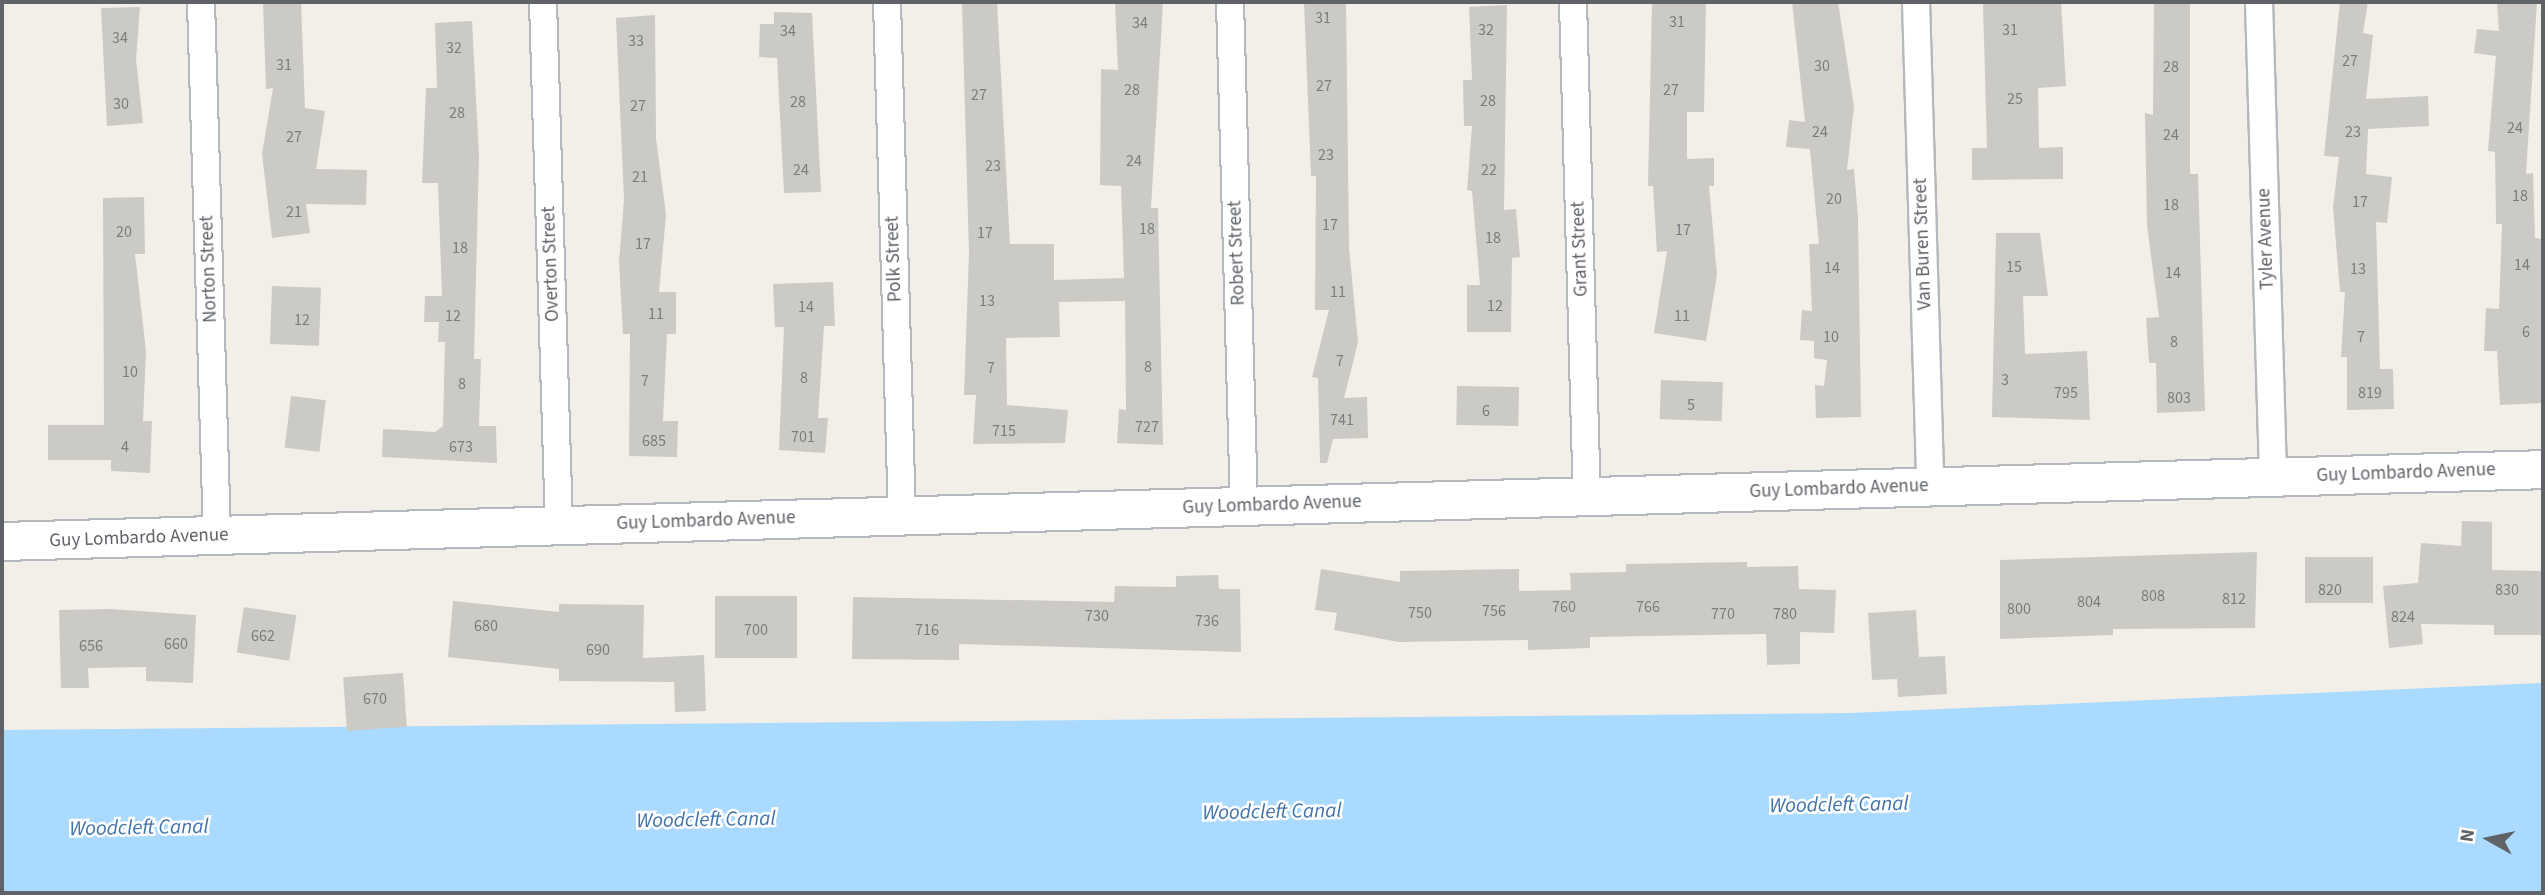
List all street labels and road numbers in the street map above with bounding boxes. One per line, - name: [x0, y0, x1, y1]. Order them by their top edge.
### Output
- street label: Van Buren Street: [1909, 178, 1937, 310]
- street label: Tyler Avenue: [2253, 188, 2279, 290]
- street label: Robert Street: [1224, 200, 1250, 306]
- street label: Grant Street: [1567, 201, 1593, 297]
- street label: Overton Street: [538, 206, 564, 322]
- street label: Norton Street: [196, 215, 222, 323]
- street label: Polk Street: [881, 216, 907, 302]
- street label: Guy Lombardo Avenue: [2316, 458, 2496, 488]
- street label: Guy Lombardo Avenue: [1749, 474, 1929, 504]
- street label: Guy Lombardo Avenue: [1182, 490, 1362, 520]
- street label: Guy Lombardo Avenue: [616, 506, 796, 536]
- street label: Guy Lombardo Avenue: [49, 523, 229, 553]

